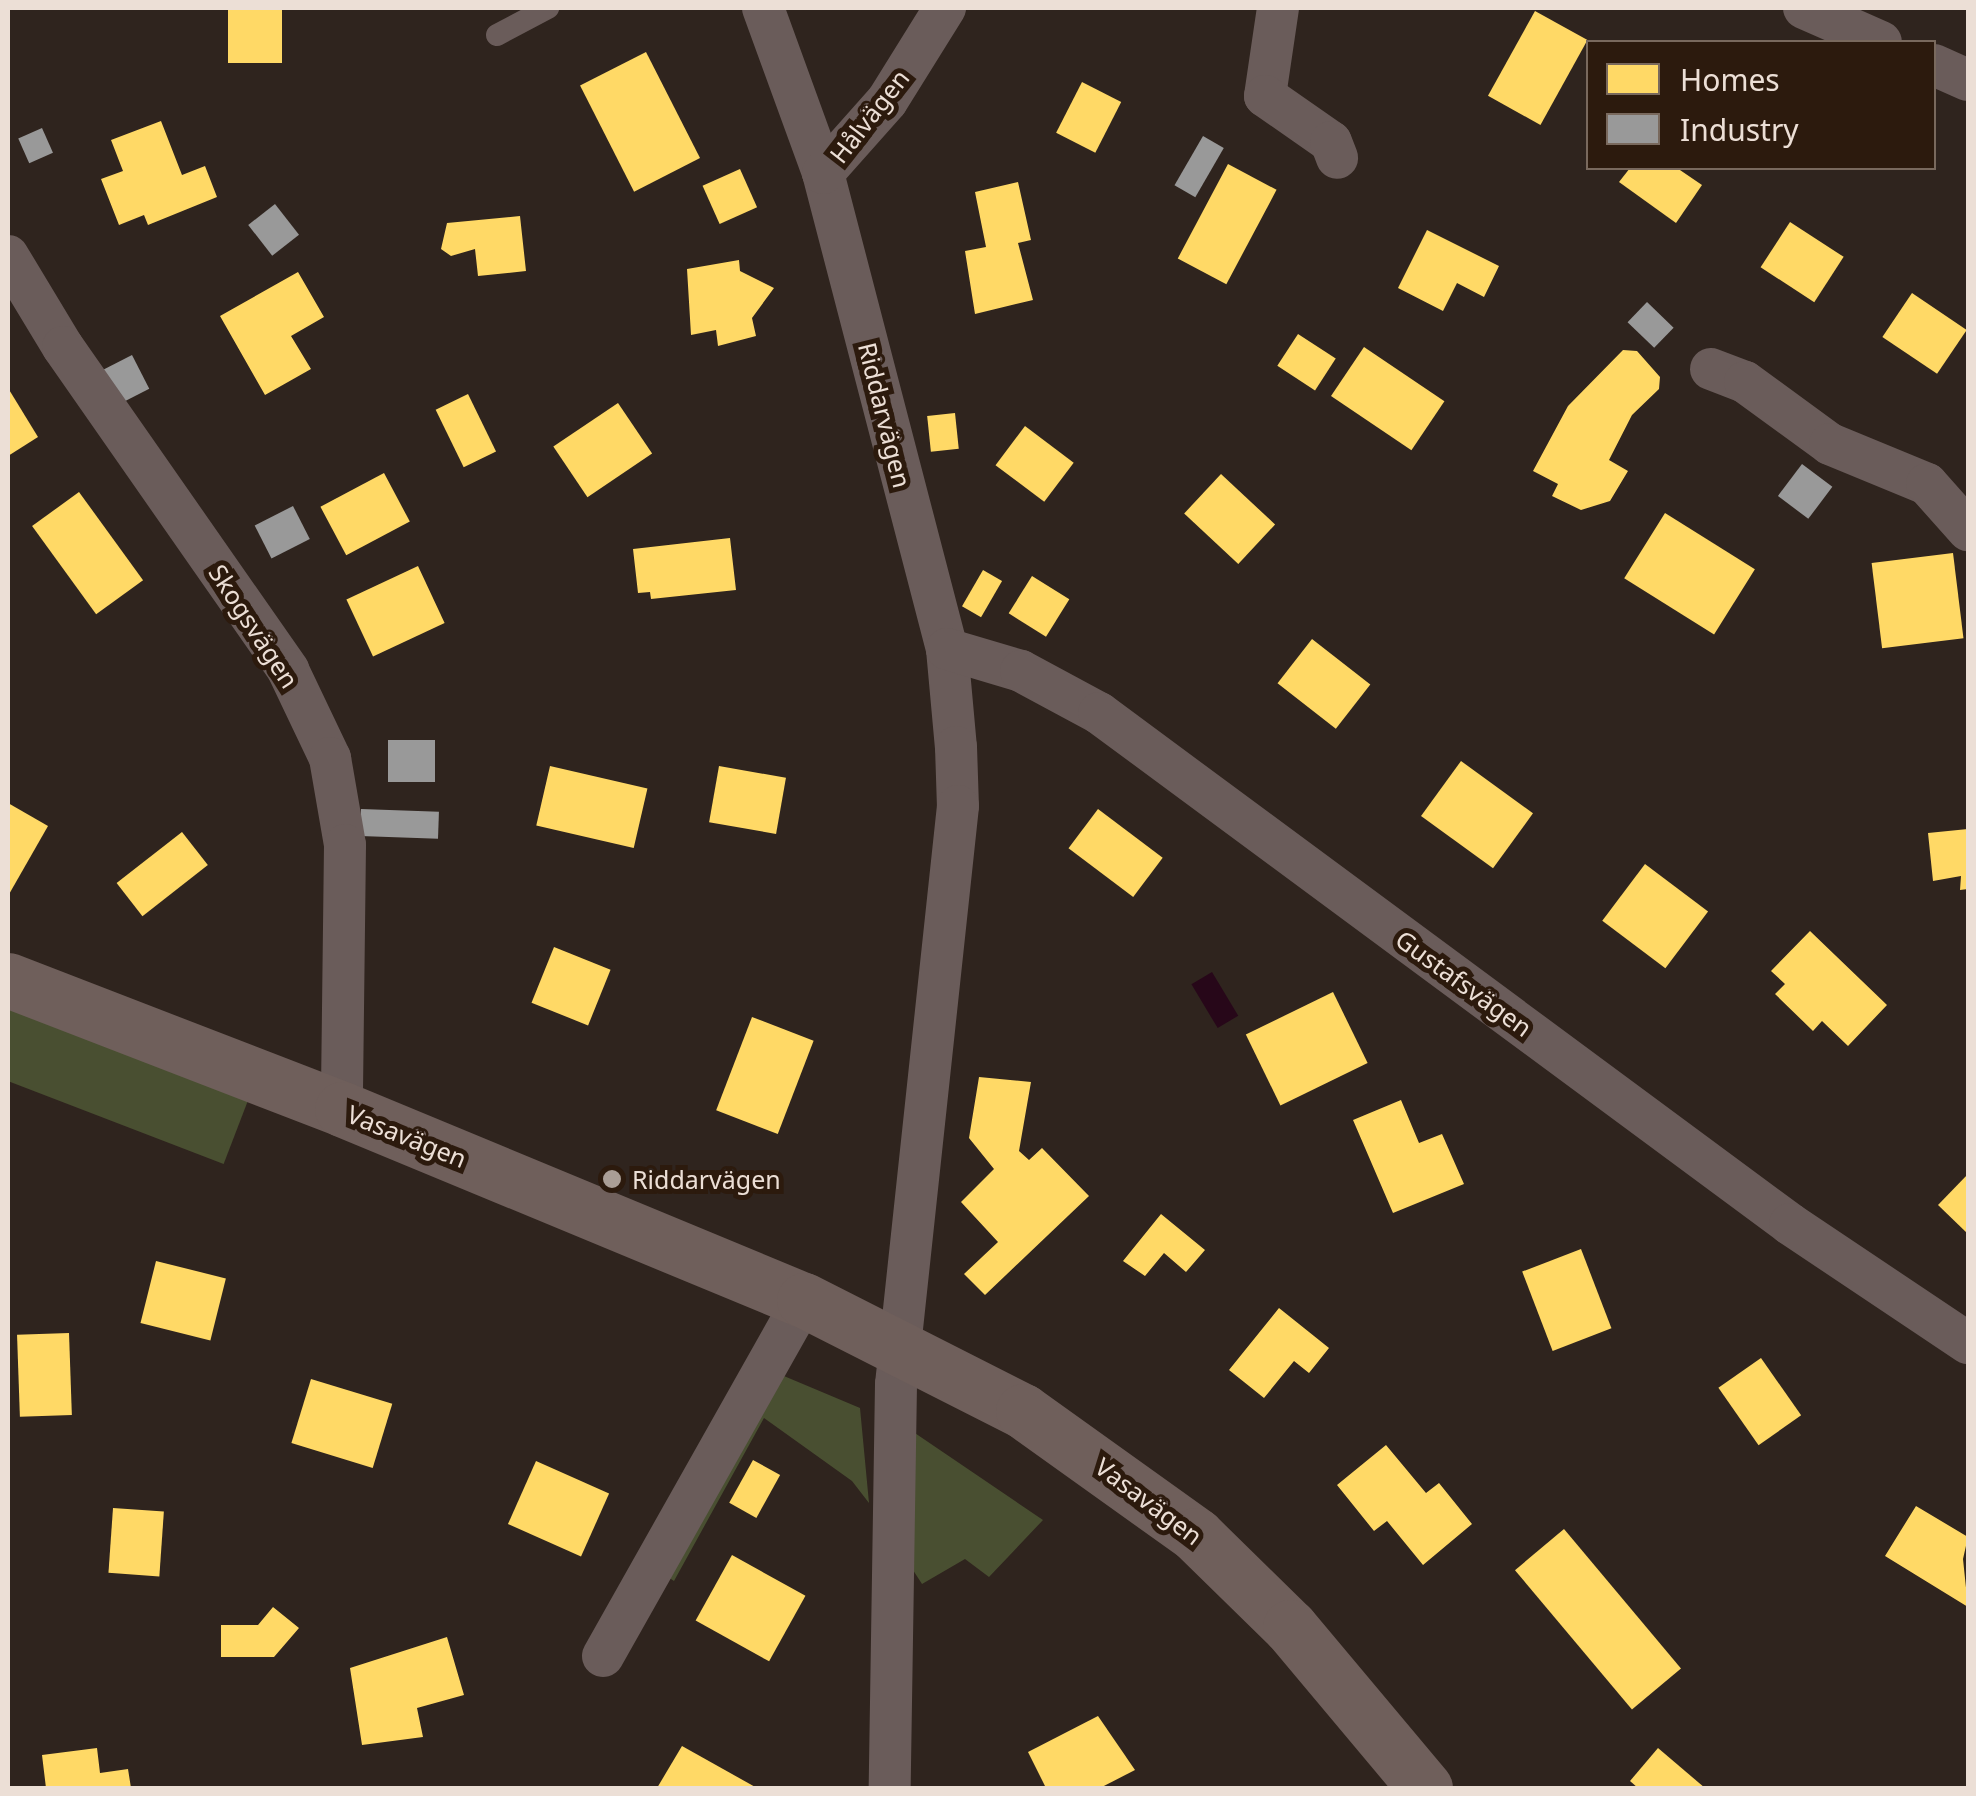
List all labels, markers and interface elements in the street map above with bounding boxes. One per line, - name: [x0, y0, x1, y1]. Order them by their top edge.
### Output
- legend: [1586, 40, 1936, 170]
- text: Homes: [1680, 59, 1780, 100]
- street label: Hålvägen: [823, 63, 915, 169]
- text: Industry: [1680, 109, 1799, 150]
- street label: Riddarvägen: [852, 339, 918, 491]
- street label: Skogsvägen: [203, 559, 305, 693]
- street label: Gustafsvägen: [1390, 924, 1538, 1042]
- street label: Vasavägen: [343, 1098, 471, 1174]
- place label: Riddarvägen: [632, 1164, 781, 1194]
- marker: Riddarvägen: [601, 1168, 623, 1190]
- street label: Vasavägen: [1090, 1451, 1208, 1551]

